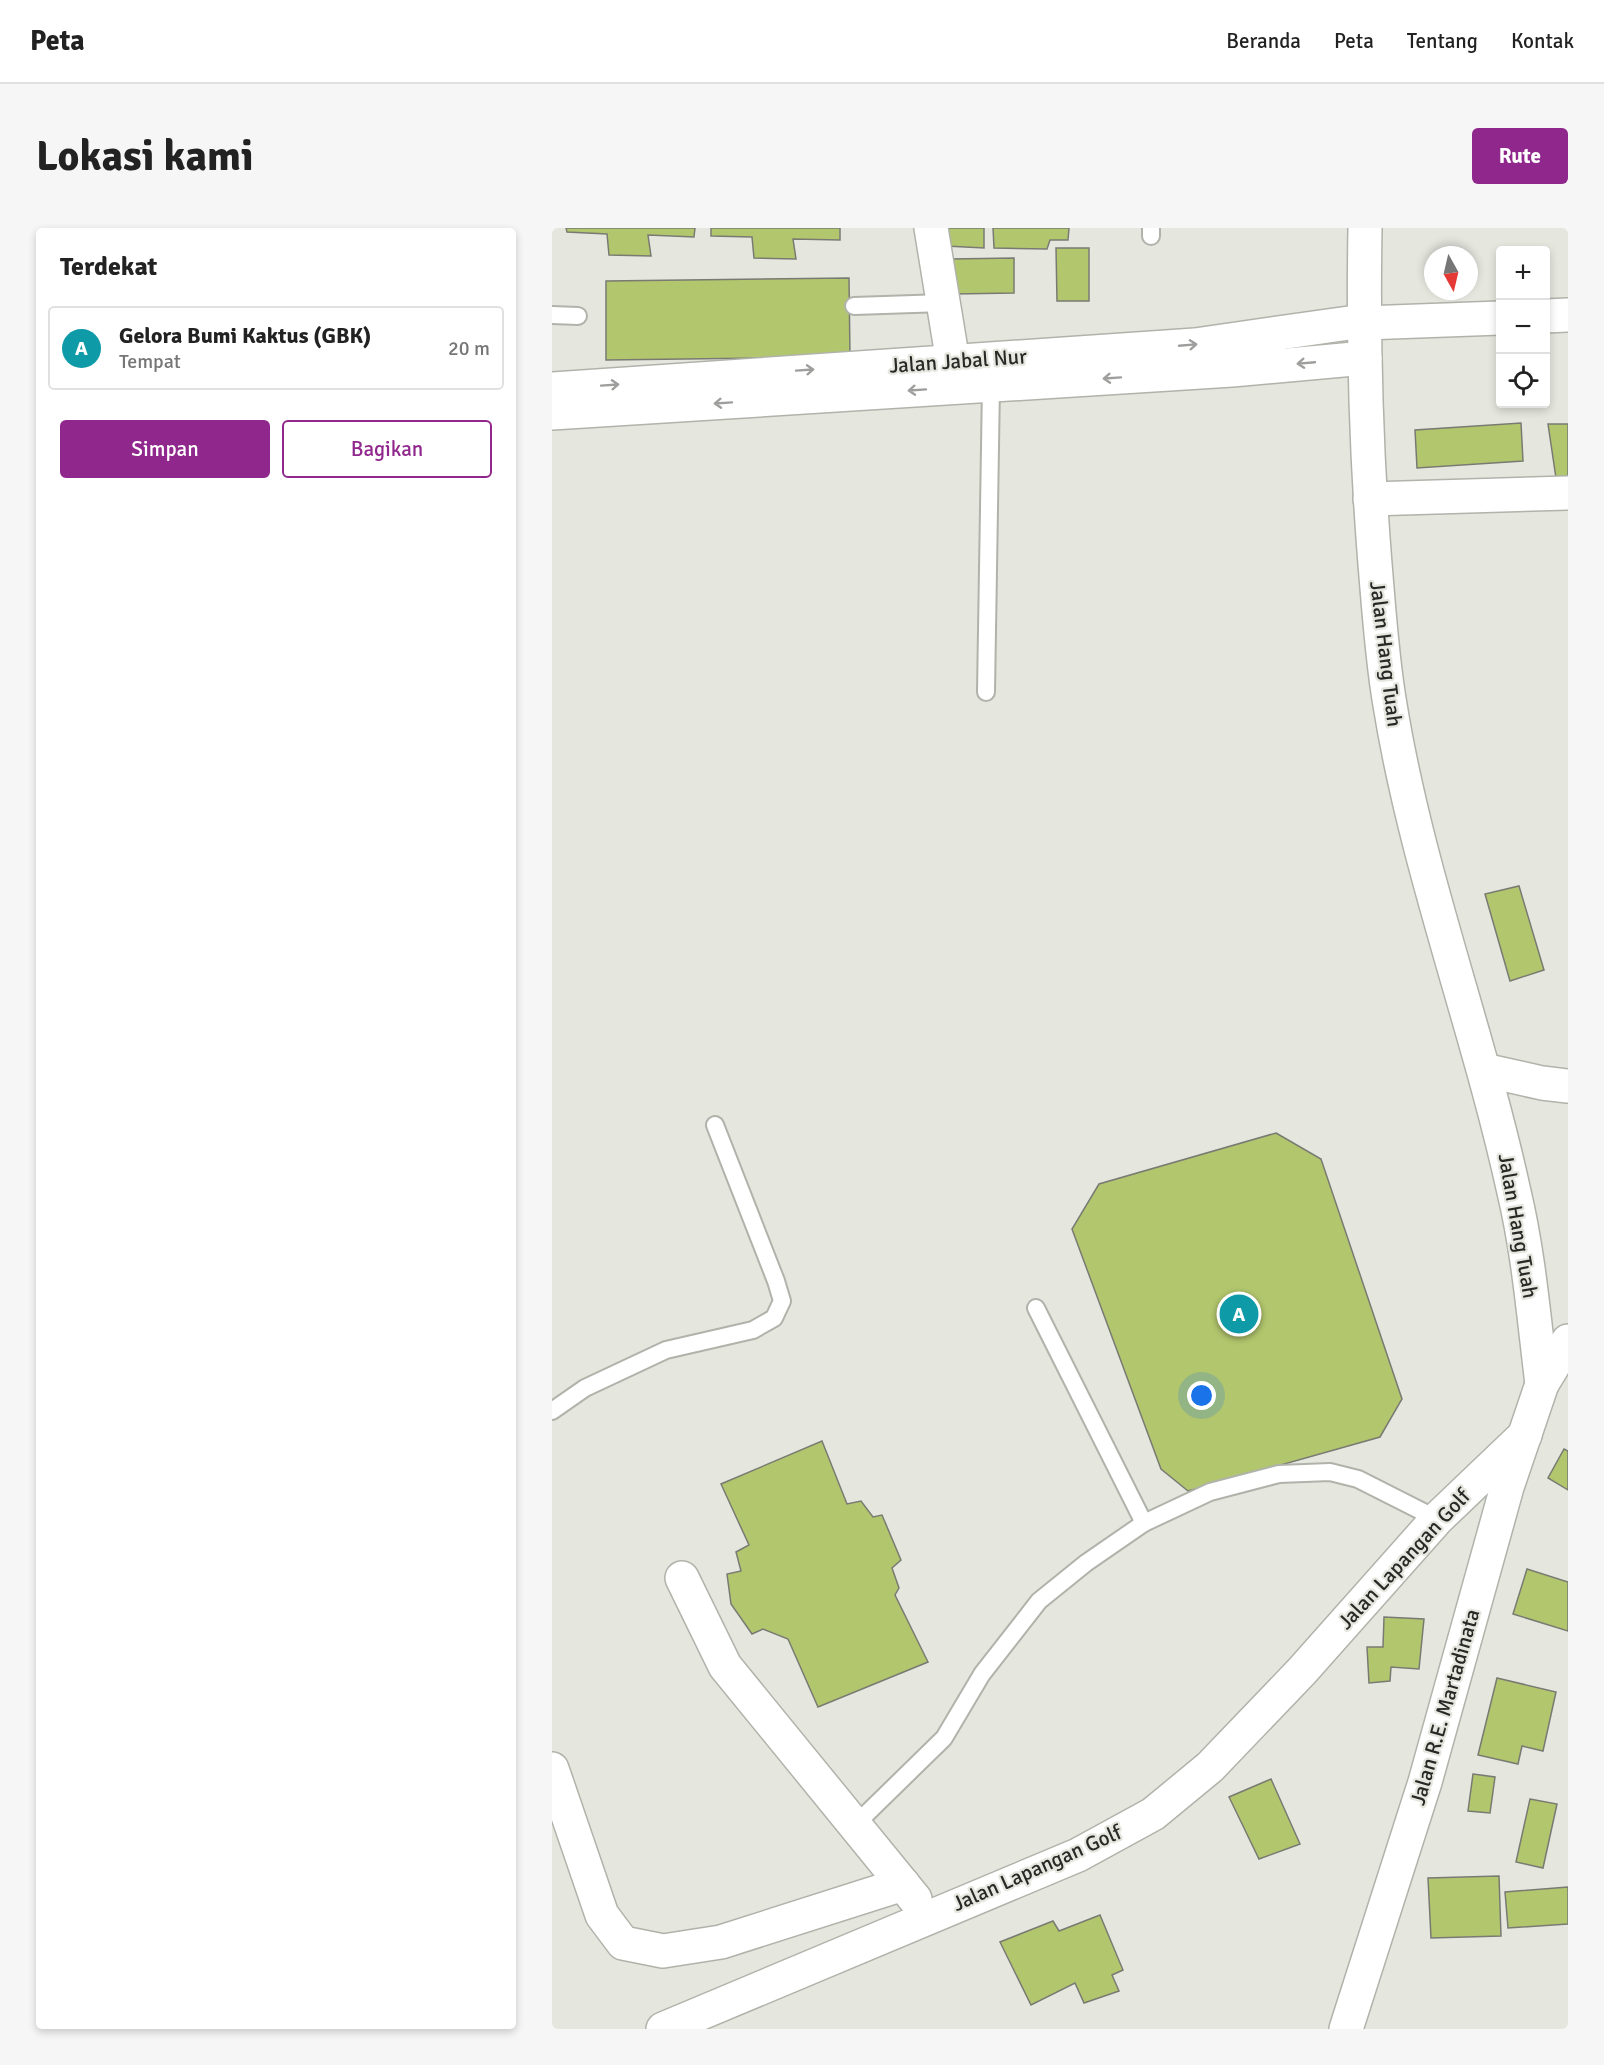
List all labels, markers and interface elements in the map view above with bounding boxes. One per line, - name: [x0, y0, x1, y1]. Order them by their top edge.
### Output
- text: Peta: [30, 24, 85, 58]
- text: Beranda: [1226, 28, 1301, 54]
- text: Peta: [1334, 28, 1374, 54]
- text: Tentang: [1407, 28, 1478, 54]
- text: Kontak: [1511, 28, 1574, 54]
- button: Rute: [1472, 128, 1568, 184]
- text: Lokasi kami: [36, 131, 254, 182]
- north arrow: [1424, 246, 1478, 300]
- map controls: [1496, 246, 1550, 408]
- button: +: [1496, 246, 1550, 300]
- text: Terdekat: [60, 251, 157, 283]
- button: −: [1496, 300, 1550, 354]
- text: Gelora Bumi Kaktus (GBK): [119, 322, 371, 349]
- text: A: [75, 336, 88, 361]
- text: 20 m: [448, 336, 490, 361]
- one-way arrow: [1178, 339, 1197, 350]
- street label: Jalan Jabal Nur: [888, 343, 1028, 379]
- text: Tempat: [119, 349, 181, 374]
- button: locate: [1496, 354, 1550, 408]
- one-way arrow: [1297, 358, 1317, 369]
- one-way arrow: [794, 364, 814, 375]
- one-way arrow: [1102, 373, 1122, 384]
- one-way arrow: [600, 379, 620, 390]
- one-way arrow: [908, 385, 928, 396]
- one-way arrow: [713, 397, 733, 408]
- button: Simpan: [60, 420, 270, 478]
- button: Bagikan: [282, 420, 492, 478]
- street label: Jalan Hang Tuah: [1364, 580, 1408, 728]
- street label: Jalan Hang Tuah: [1492, 1152, 1544, 1300]
- pin: A: [1220, 1292, 1258, 1336]
- your location: [1187, 1381, 1216, 1410]
- street label: Jalan Lapangan Golf: [1332, 1483, 1476, 1635]
- street label: Jalan R.E. Martadinata: [1405, 1606, 1485, 1808]
- street label: Jalan Lapangan Golf: [948, 1819, 1126, 1917]

